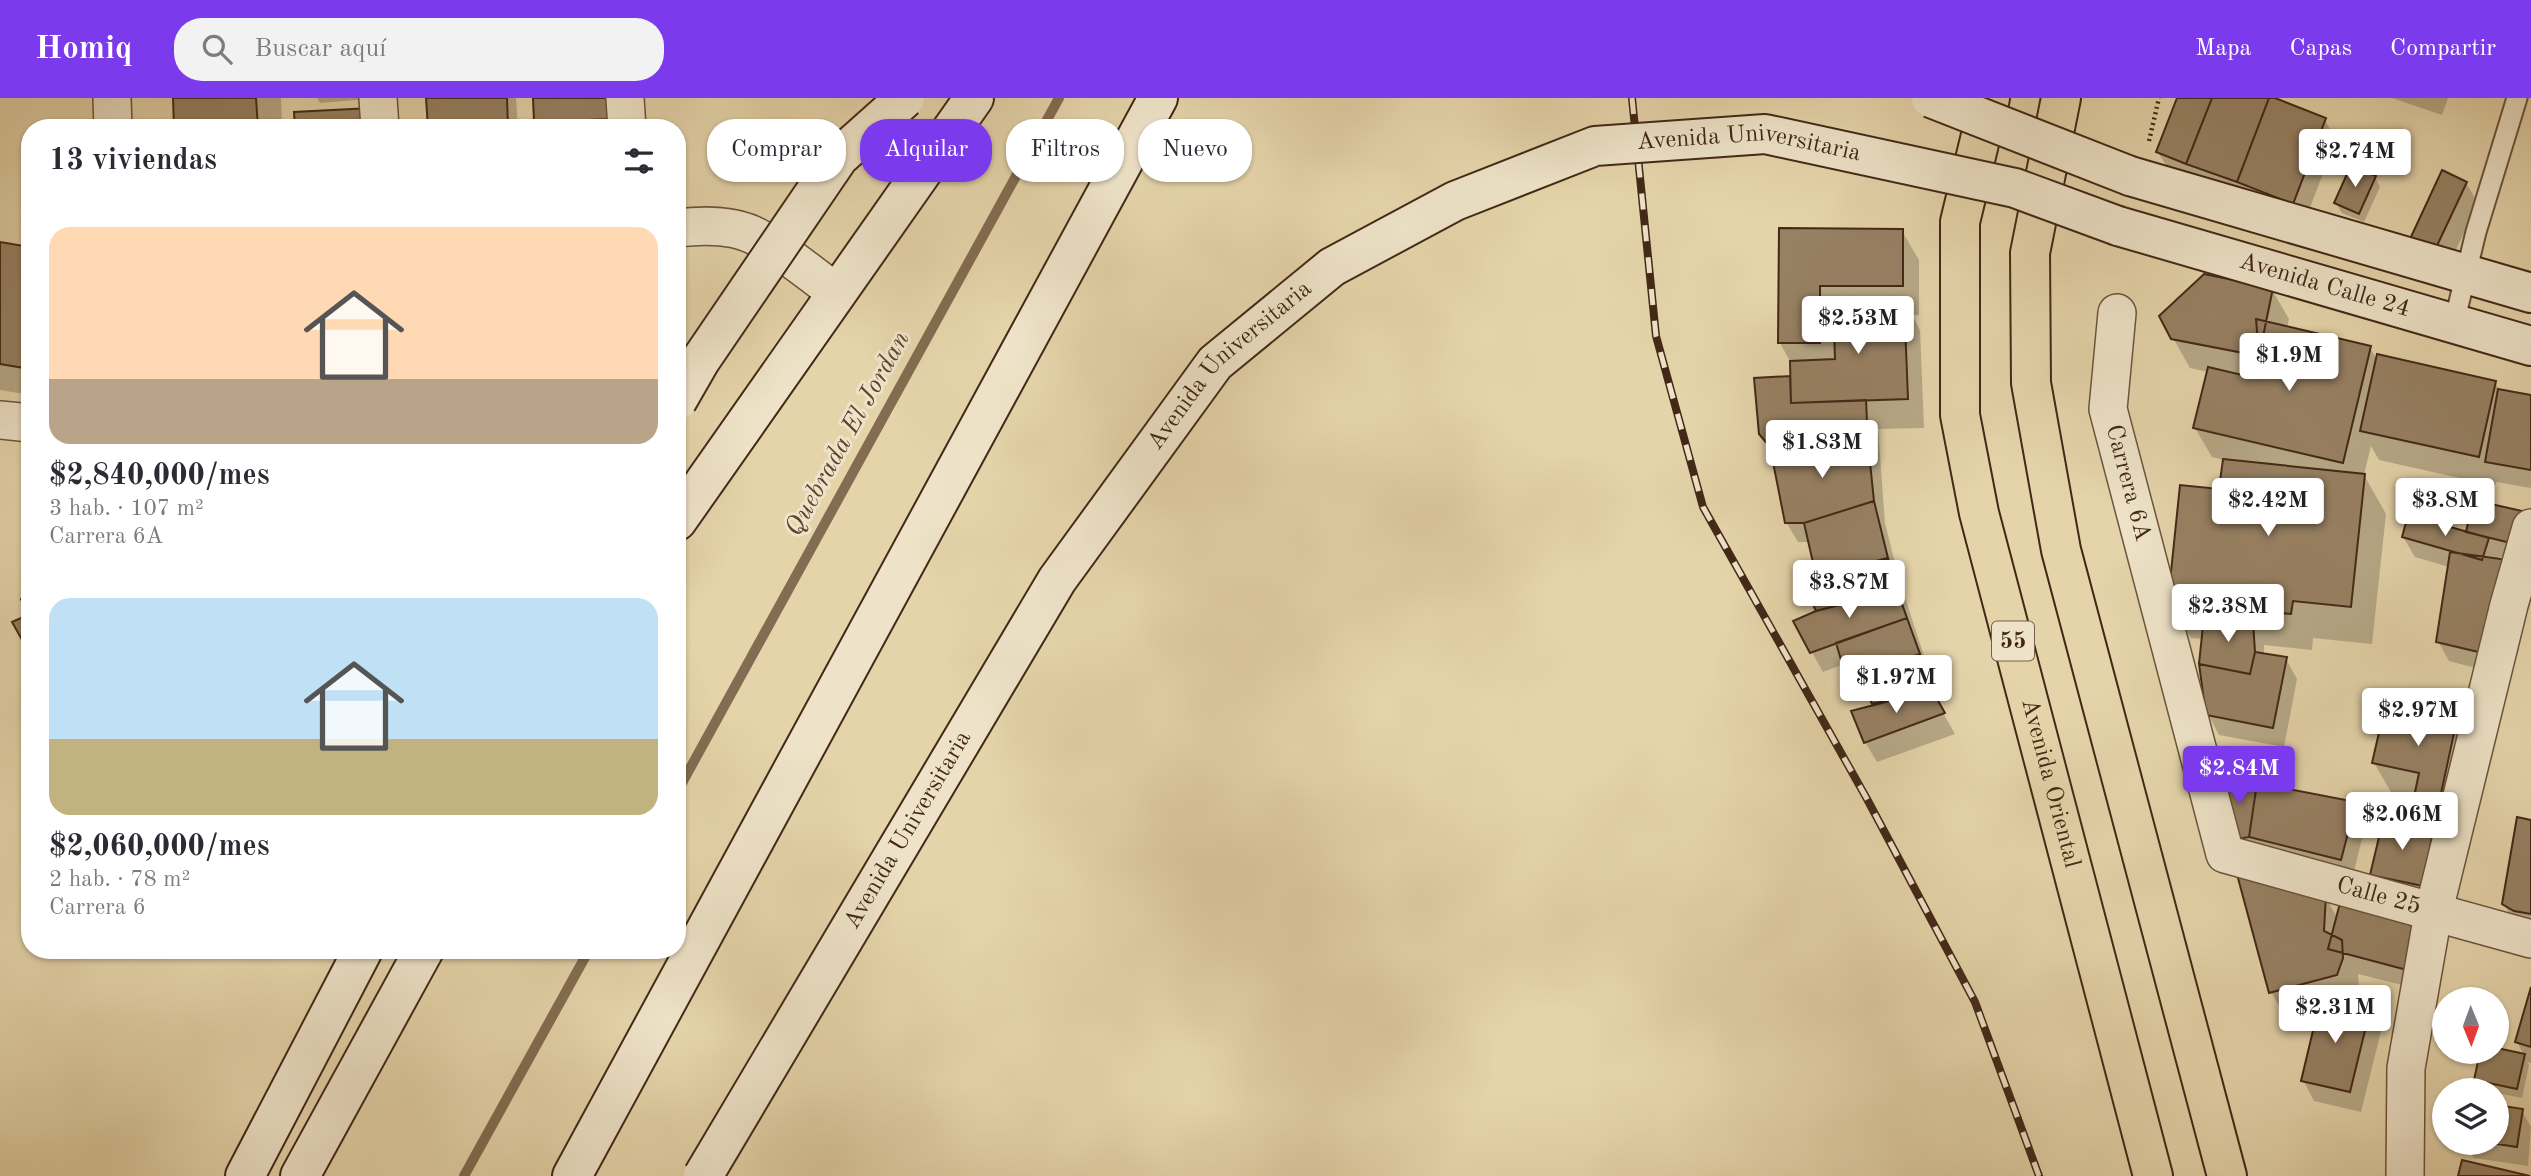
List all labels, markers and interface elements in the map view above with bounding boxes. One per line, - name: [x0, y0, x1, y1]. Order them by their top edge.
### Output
- search box: [174, 18, 664, 81]
- icon: search: [198, 30, 236, 68]
- text: Homiq: [35, 33, 132, 66]
- text: Buscar aquí: [254, 36, 386, 62]
- text: Mapa: [2195, 37, 2251, 61]
- text: Capas: [2289, 37, 2352, 61]
- text: Compartir: [2390, 37, 2496, 61]
- chip: Comprar: [707, 119, 846, 182]
- chip: Alquilar: [860, 119, 992, 182]
- chip: Filtros: [1006, 119, 1124, 182]
- chip: Nuevo: [1138, 119, 1252, 182]
- street label: Avenida Universitaria: [1636, 122, 1863, 166]
- pin: $2.74M: [2298, 130, 2412, 189]
- text: $2.74M: [2315, 140, 2395, 163]
- icon: filters: [620, 142, 658, 180]
- text: 13 viviendas: [49, 146, 217, 176]
- street label: Avenida Calle 24: [2236, 250, 2413, 322]
- icon: home: [291, 272, 417, 398]
- street label: Avenida Universitaria: [1144, 277, 1317, 455]
- pin: $2.53M: [1801, 296, 1915, 356]
- text: $2.53M: [1818, 307, 1898, 330]
- water label: Quebrada El Jordan: [781, 327, 915, 541]
- pin: $1.9M: [2240, 334, 2338, 393]
- text: $1.9M: [2256, 344, 2322, 367]
- pin: $1.83M: [1765, 420, 1879, 480]
- street label: Carrera 6A: [2101, 422, 2154, 544]
- text: $1.83M: [1782, 431, 1862, 454]
- text: $2,840,000/mes: [49, 461, 270, 491]
- pin: $2.42M: [2211, 478, 2325, 538]
- pin: $3.8M: [2396, 478, 2494, 538]
- text: $2.42M: [2228, 489, 2308, 512]
- text: $3.8M: [2412, 489, 2478, 512]
- text: 3 hab. · 107 m²: [49, 497, 204, 520]
- text: Carrera 6A: [49, 525, 163, 548]
- pin: $3.87M: [1792, 560, 1906, 620]
- text: $3.87M: [1809, 571, 1889, 594]
- pin: $2.38M: [2171, 584, 2285, 644]
- text: $2.38M: [2188, 595, 2268, 618]
- road number: 55: [1992, 622, 2034, 660]
- icon: home: [291, 643, 417, 769]
- pin: $1.97M: [1839, 656, 1953, 715]
- text: $1.97M: [1856, 666, 1936, 689]
- pin: $2.97M: [2361, 688, 2475, 748]
- street label: Avenida Oriental: [2016, 696, 2084, 871]
- text: $2.97M: [2378, 699, 2458, 722]
- street label: Avenida Universitaria: [840, 727, 976, 934]
- pin: $2.84M: [2182, 746, 2296, 806]
- text: $2.84M: [2199, 757, 2279, 780]
- pin: $2.06M: [2345, 792, 2459, 852]
- text: $2.06M: [2362, 803, 2442, 826]
- text: $2,060,000/mes: [49, 832, 270, 862]
- text: 2 hab. · 78 m²: [49, 868, 190, 891]
- street label: Calle 25: [2334, 874, 2424, 920]
- text: Carrera 6: [49, 896, 146, 919]
- pin: $2.31M: [2278, 986, 2392, 1045]
- north arrow: [2432, 987, 2510, 1064]
- map controls: [2432, 987, 2509, 1155]
- text: $2.31M: [2295, 996, 2375, 1019]
- button: layers: [2432, 1078, 2509, 1155]

